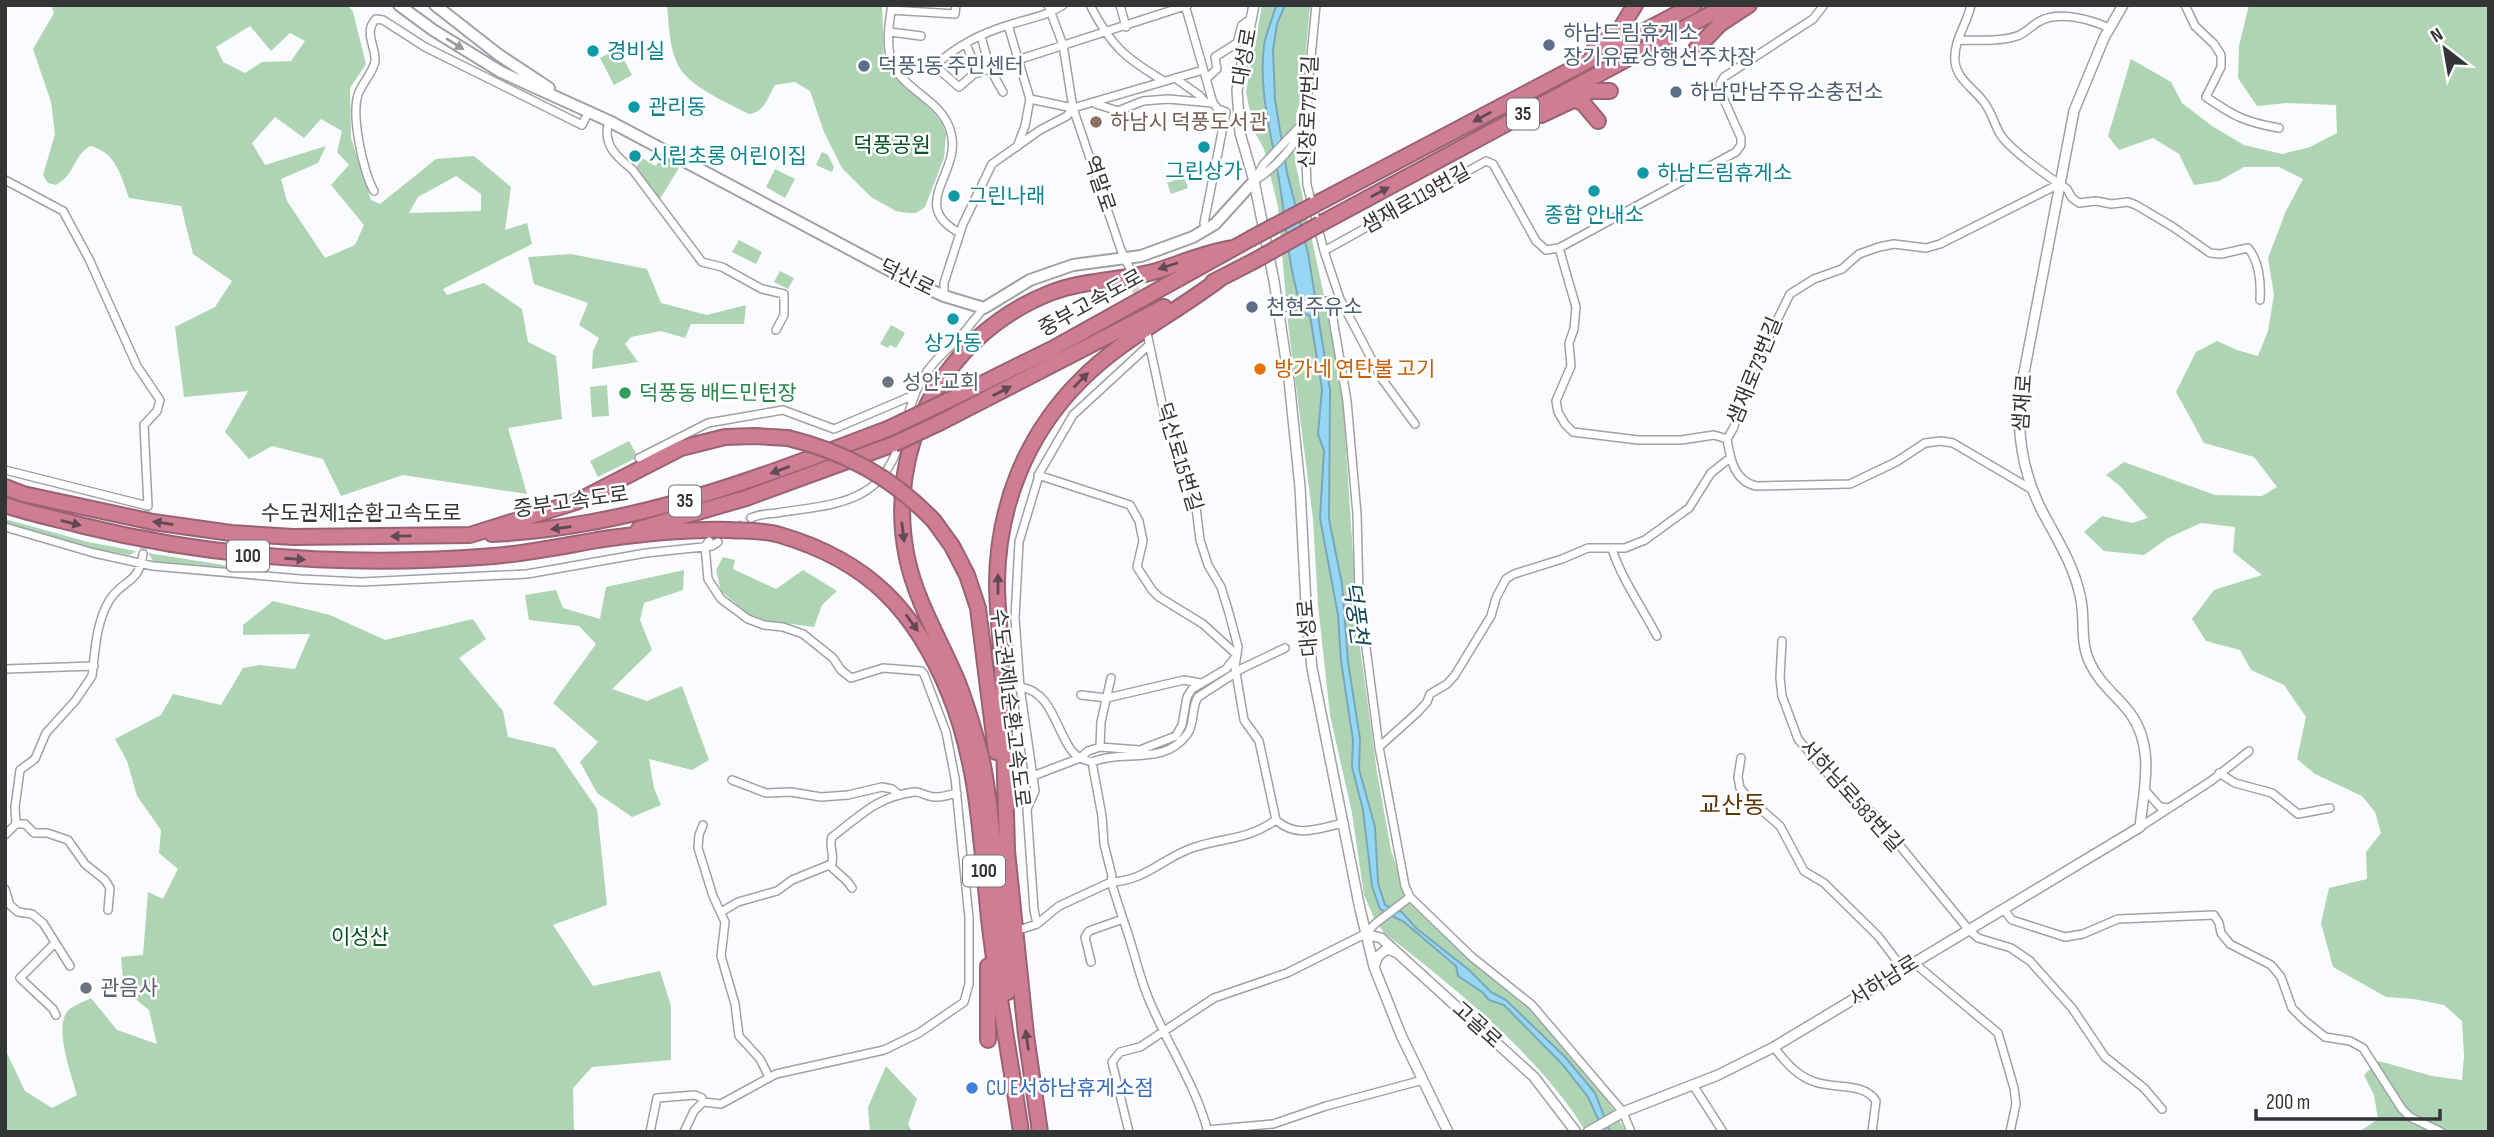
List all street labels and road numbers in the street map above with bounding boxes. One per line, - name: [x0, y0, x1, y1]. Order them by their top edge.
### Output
- street label: 대성로: [1228, 26, 1262, 88]
- street label: 신장로77번길: [1295, 55, 1323, 169]
- road number: 35: [1507, 98, 1539, 130]
- street label: 역말로: [1078, 153, 1120, 215]
- street label: 샘재로119번길: [1357, 159, 1475, 239]
- street label: 덕산로: [875, 254, 939, 302]
- street label: 중부고속도로: [1034, 264, 1148, 342]
- street label: 샘재로73번길: [1722, 314, 1788, 428]
- street label: 샘재로: [2009, 373, 2037, 433]
- street label: 덕산로15번길: [1151, 400, 1207, 514]
- street label: 중부고속도로: [512, 482, 630, 522]
- road number: 35: [669, 486, 701, 516]
- street label: 수도권제1순환고속도로: [261, 501, 461, 526]
- road number: 100: [227, 540, 269, 572]
- street label: 대성로: [1293, 598, 1323, 658]
- street label: 수도권제1순환고속도로: [985, 607, 1035, 809]
- street label: 서하남로583번길: [1794, 735, 1908, 857]
- road number: 100: [963, 856, 1005, 886]
- street label: 서하남로: [1845, 950, 1923, 1012]
- street label: 고골로: [1447, 996, 1507, 1054]

